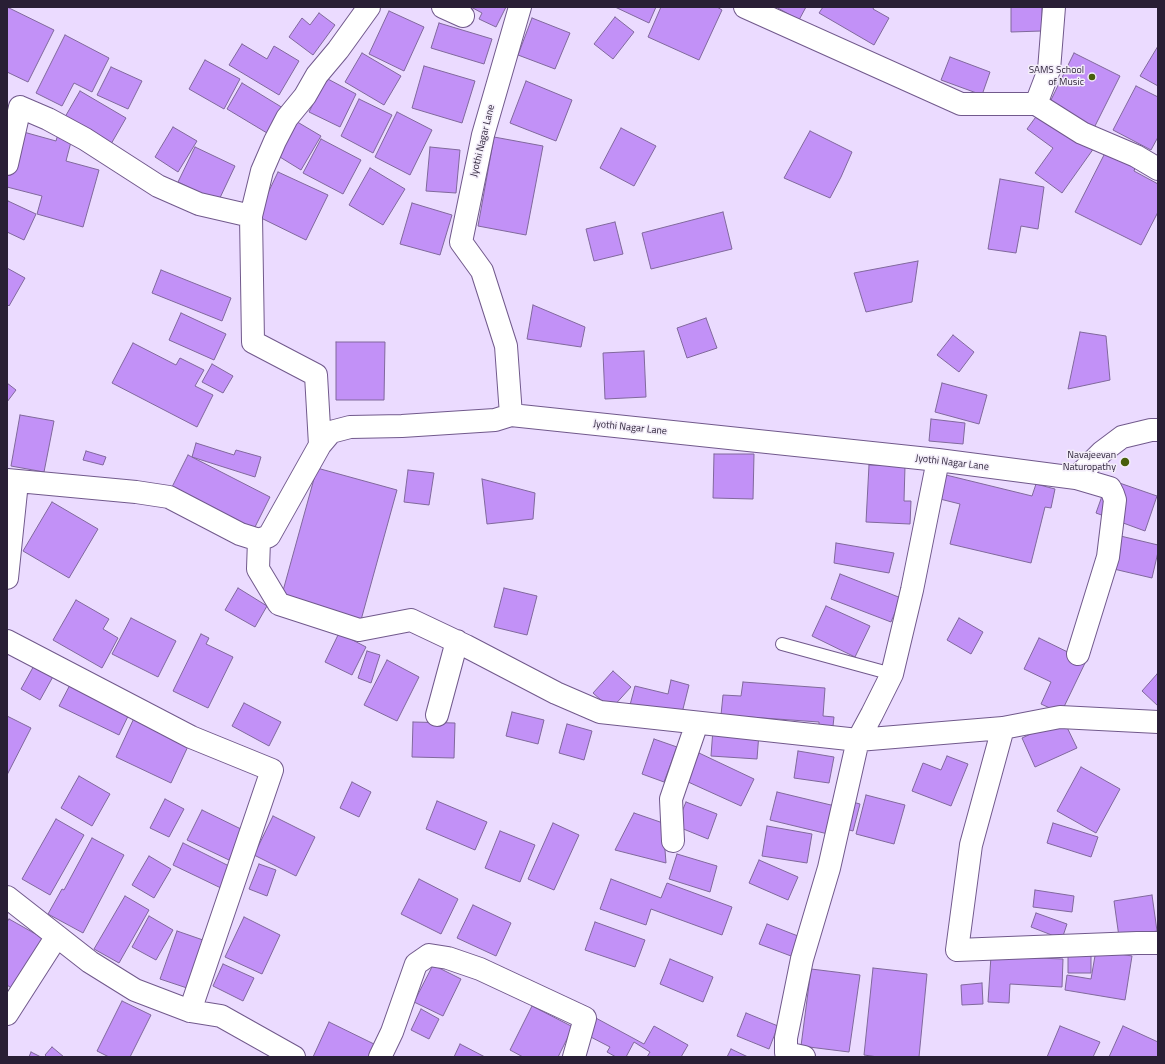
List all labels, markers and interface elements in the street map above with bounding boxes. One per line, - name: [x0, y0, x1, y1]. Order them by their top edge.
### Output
- place label: SAMS School of Music: [1029, 65, 1084, 88]
- marker: SAMS School of Music: [1087, 72, 1097, 82]
- street label: Jyothi Nagar Lane: [468, 104, 498, 178]
- street label: Jyothi Nagar Lane: [593, 418, 667, 438]
- place label: Navajeevan Naturopathy: [1063, 450, 1116, 474]
- street label: Jyothi Nagar Lane: [915, 453, 989, 473]
- marker: Navajeevan Naturopathy: [1119, 456, 1131, 468]

